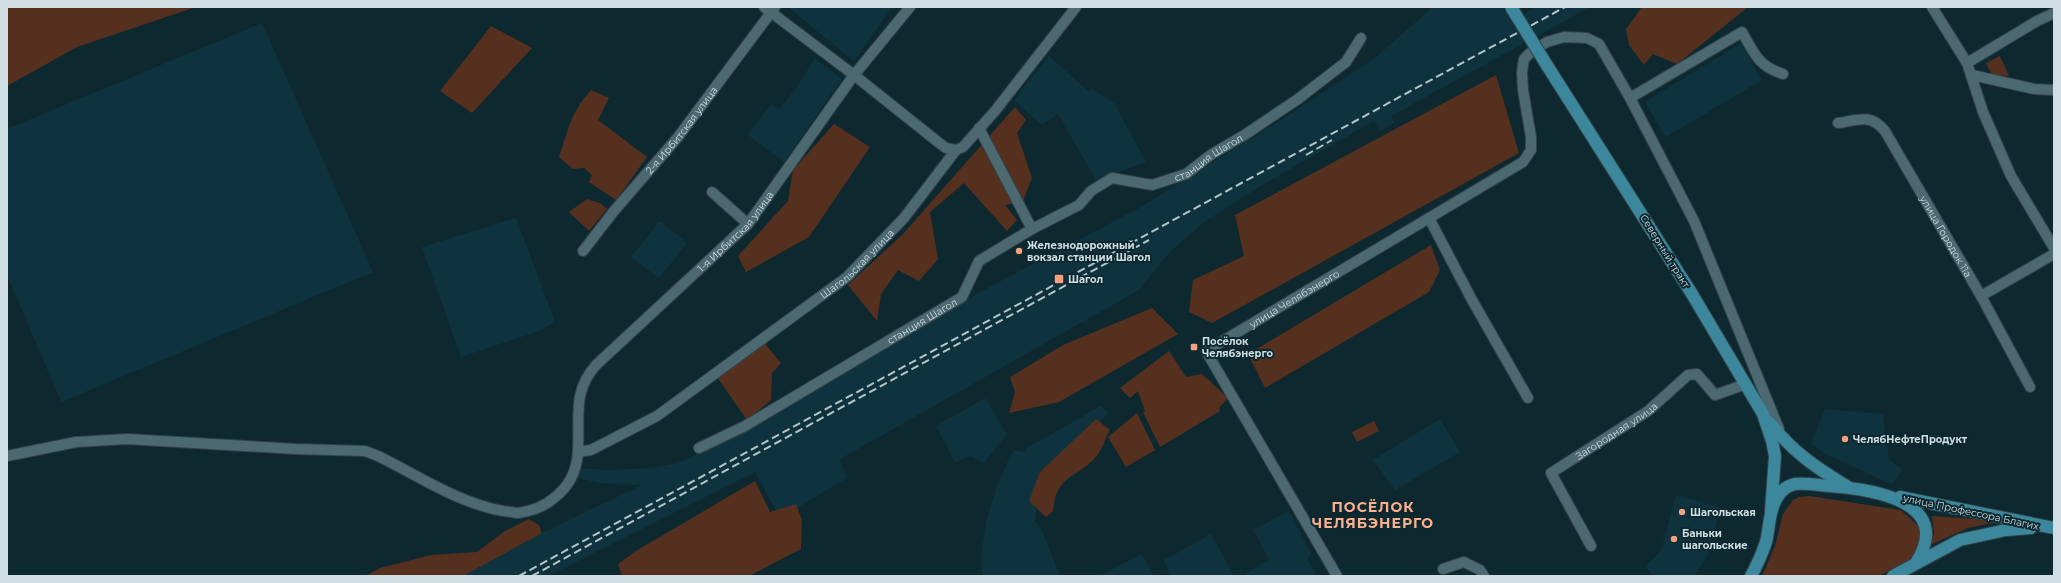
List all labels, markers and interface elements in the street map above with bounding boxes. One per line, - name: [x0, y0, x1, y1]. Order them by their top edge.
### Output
- street label: 2-я Ирбитская улица: [643, 84, 720, 176]
- street label: станция Шагол: [1173, 131, 1245, 184]
- street label: 1-я Ирбитская улица: [694, 188, 776, 274]
- street label: улица Городок 11а: [1917, 192, 1975, 279]
- street label: Северный тракт: [1637, 212, 1693, 290]
- street label: Шагольская улица: [817, 226, 897, 301]
- place label: Железнодорожный вокзал станции Шагол: [1027, 239, 1151, 264]
- marker: Железнодорожный вокзал станции Шагол: [1014, 246, 1024, 256]
- street label: улица Челябэнерго: [1246, 267, 1342, 331]
- marker: Шагол: [1053, 273, 1065, 285]
- place label: Шагол: [1068, 273, 1103, 286]
- street label: станция Шагол: [885, 295, 959, 347]
- place label: Посёлок Челябэнерго: [1202, 335, 1273, 360]
- marker: Посёлок Челябэнерго: [1189, 342, 1199, 352]
- street label: Загородная улица: [1573, 399, 1660, 462]
- place label: ЧелябНефтеПродукт: [1853, 433, 1968, 446]
- marker: ЧелябНефтеПродукт: [1840, 434, 1850, 444]
- street label: улица Профессора Благих: [1901, 491, 2041, 533]
- district label: ПОСЁЛОК ЧЕЛЯБЭНЕРГО: [1312, 498, 1434, 532]
- place label: Шагольская: [1690, 506, 1756, 519]
- marker: Шагольская: [1677, 507, 1687, 517]
- place label: Баньки шагольские: [1682, 527, 1748, 552]
- marker: Баньки шагольские: [1669, 534, 1679, 544]

